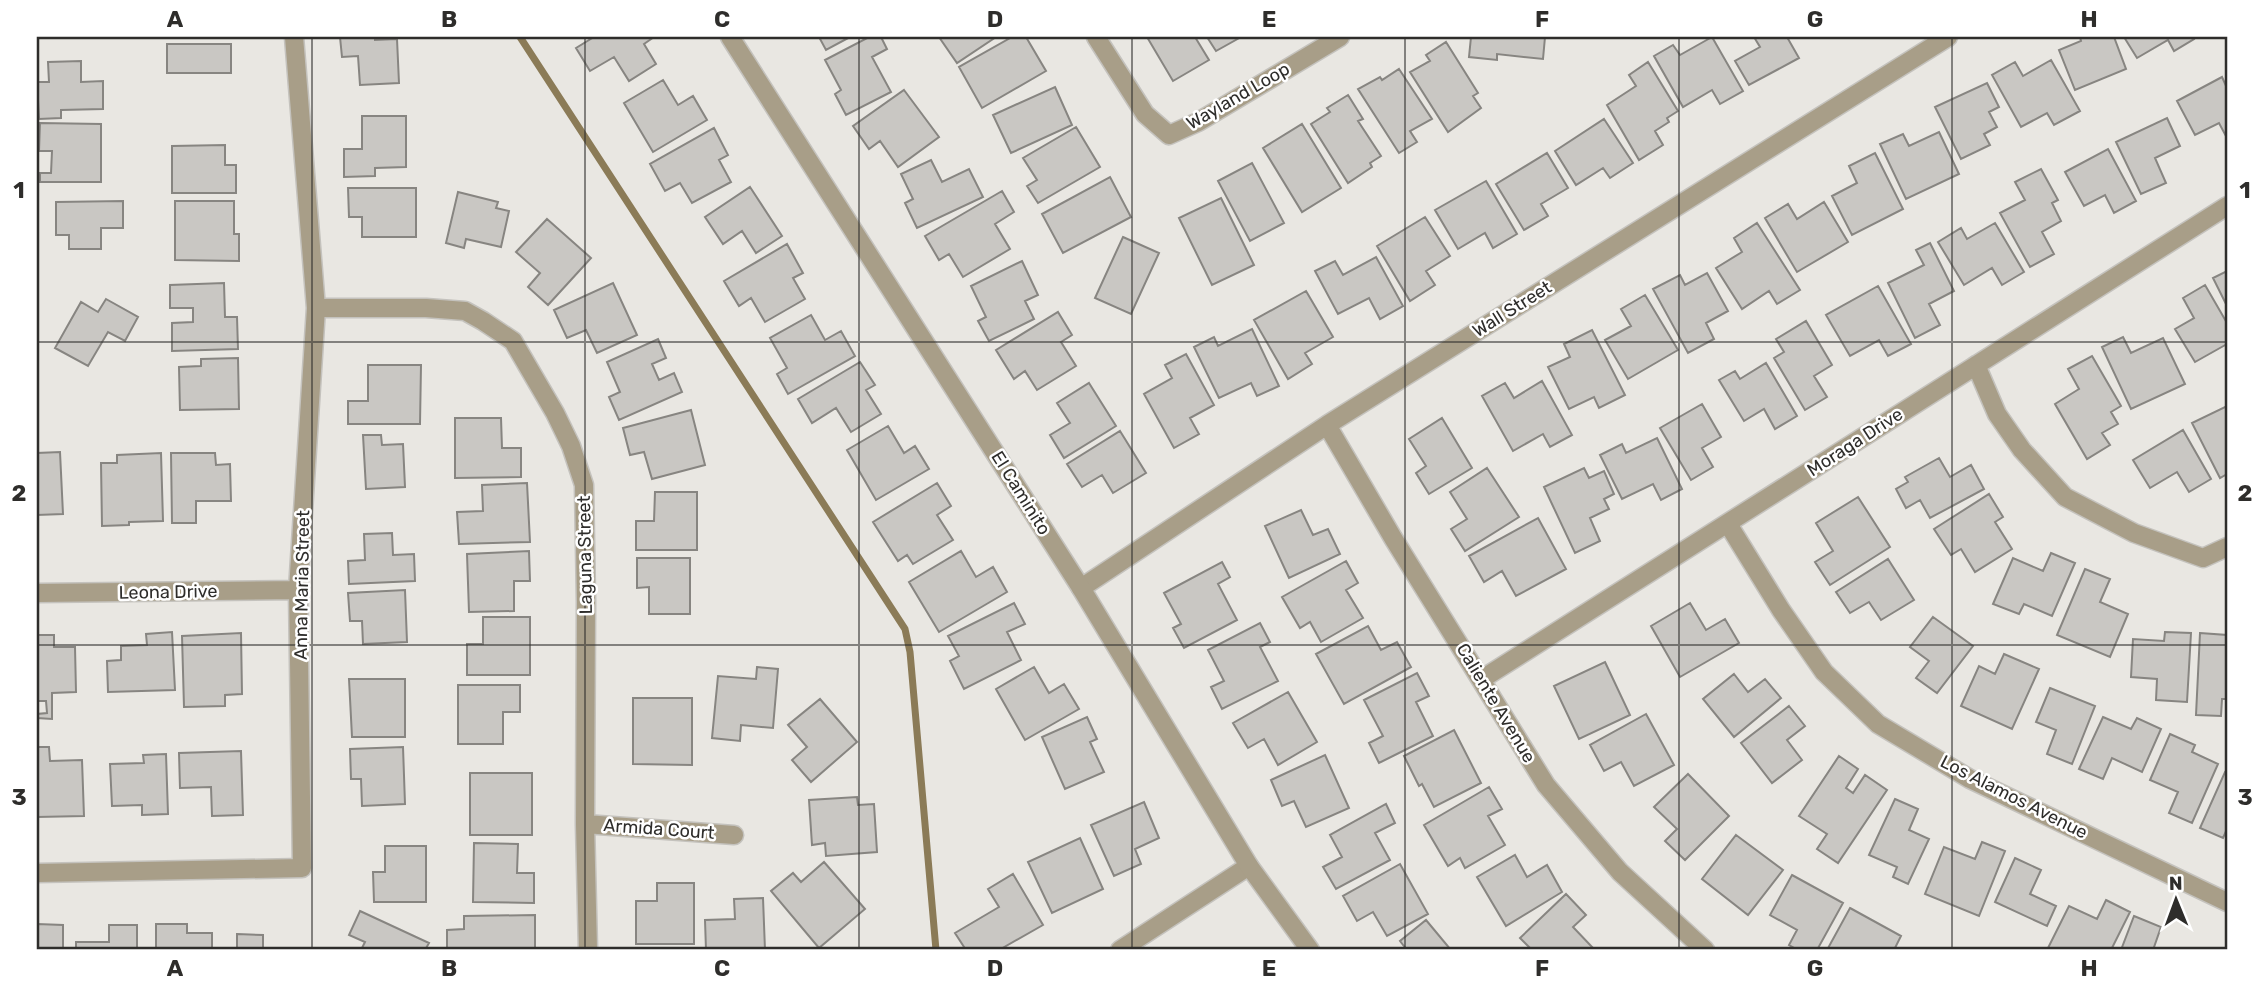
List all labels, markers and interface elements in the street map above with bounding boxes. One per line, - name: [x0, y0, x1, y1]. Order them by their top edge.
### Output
- text: A: [167, 5, 184, 33]
- text: B: [441, 5, 457, 33]
- text: C: [714, 5, 730, 33]
- text: D: [987, 5, 1003, 33]
- text: E: [1262, 5, 1276, 33]
- text: F: [1535, 5, 1549, 33]
- text: G: [1807, 5, 1823, 33]
- text: H: [2080, 5, 2098, 33]
- street label: Wayland Loop: [1183, 58, 1293, 134]
- text: 1: [13, 176, 25, 204]
- text: 1: [2239, 176, 2251, 204]
- street label: Wall Street: [1468, 276, 1556, 342]
- street label: Moraga Drive: [1803, 403, 1907, 481]
- street label: El Caminito: [987, 447, 1055, 539]
- text: 2: [12, 479, 26, 507]
- text: 2: [2238, 479, 2252, 507]
- street label: Laguna Street: [573, 495, 597, 615]
- street label: Anna Maria Street: [290, 510, 314, 660]
- street label: Leona Drive: [118, 580, 218, 604]
- street label: Caliente Avenue: [1452, 639, 1540, 767]
- street label: Los Alamos Avenue: [1937, 750, 2091, 844]
- text: 3: [11, 783, 27, 811]
- text: 3: [2237, 783, 2253, 811]
- street label: Armida Court: [603, 814, 715, 844]
- north arrow: [2142, 864, 2212, 934]
- text: N: [2169, 872, 2183, 895]
- text: A: [167, 954, 184, 982]
- text: B: [441, 954, 457, 982]
- text: C: [714, 954, 730, 982]
- text: D: [987, 954, 1003, 982]
- text: E: [1262, 954, 1276, 982]
- text: F: [1535, 954, 1549, 982]
- text: G: [1807, 954, 1823, 982]
- text: H: [2080, 954, 2098, 982]

